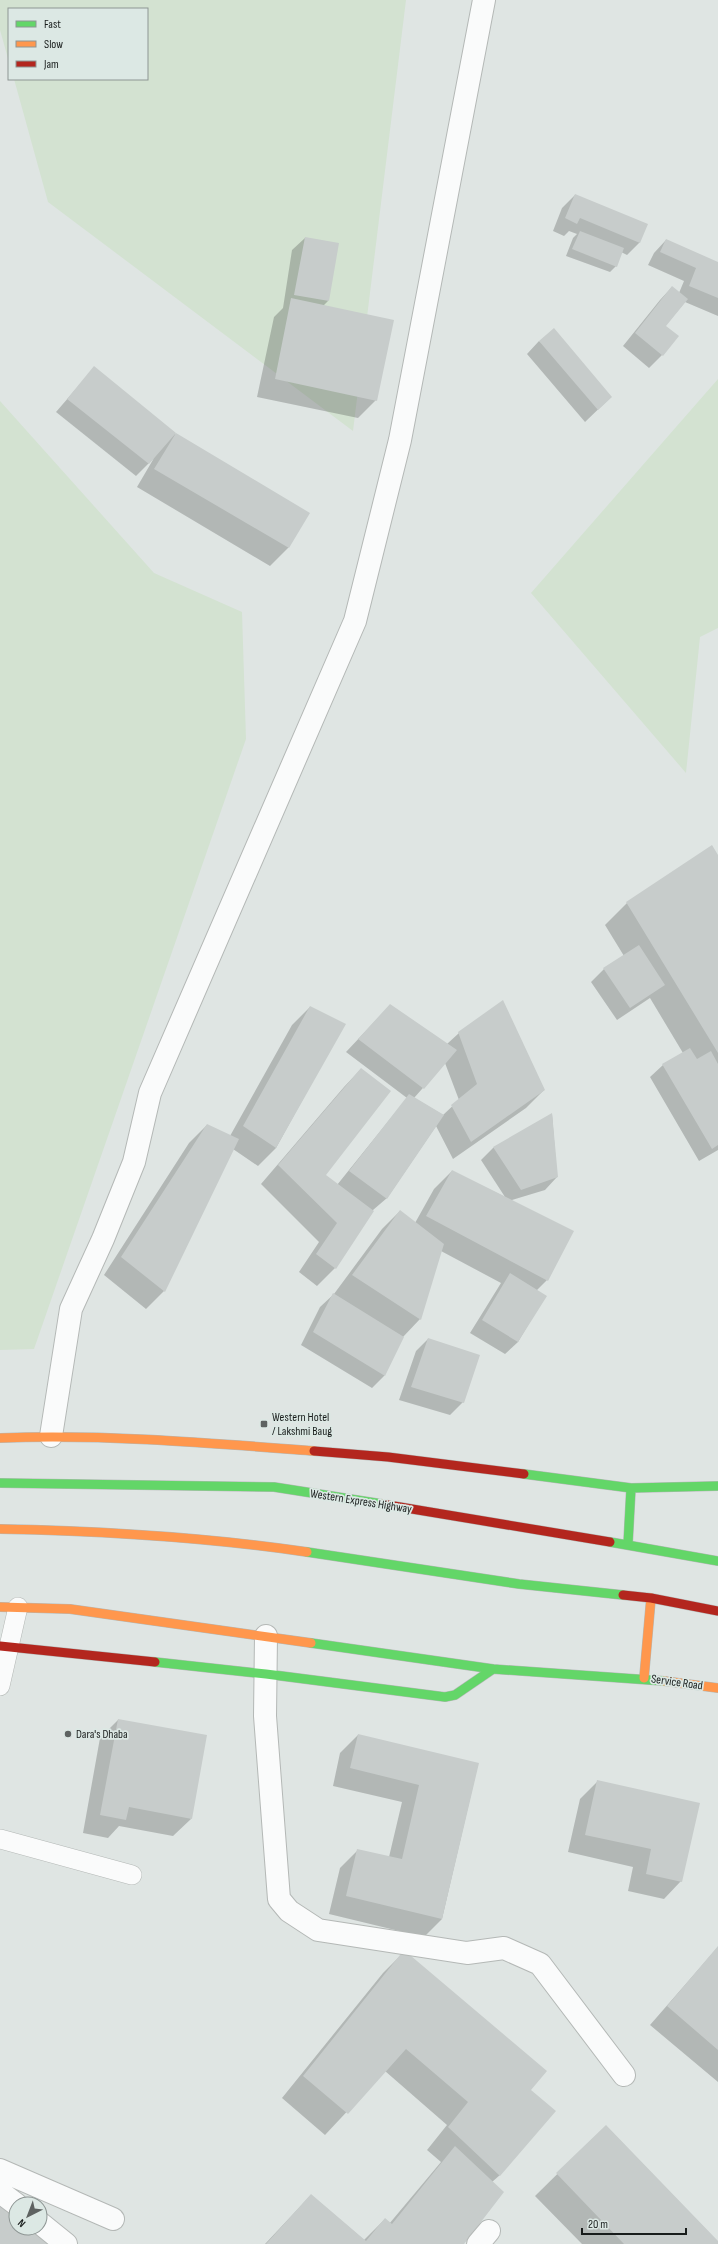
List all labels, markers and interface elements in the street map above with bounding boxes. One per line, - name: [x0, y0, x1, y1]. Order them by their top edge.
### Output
- legend: [8, 8, 148, 80]
- text: Fast: [44, 17, 61, 32]
- text: Slow: [44, 37, 63, 52]
- text: Jam: [43, 57, 59, 72]
- place label: Western Hotel / Lakshmi Baug: [272, 1410, 332, 1439]
- marker: Western Hotel / Lakshmi Baug: [259, 1419, 269, 1429]
- street label: Western Express Highway: [309, 1486, 413, 1517]
- street label: Service Road: [650, 1671, 704, 1694]
- place label: Dara's Dhaba: [76, 1727, 128, 1742]
- marker: Dara's Dhaba: [63, 1729, 73, 1739]
- north arrow: [8, 2196, 48, 2236]
- scale bar: [582, 2210, 686, 2236]
- text: N: [15, 2216, 28, 2230]
- text: 20 m: [588, 2217, 608, 2232]

